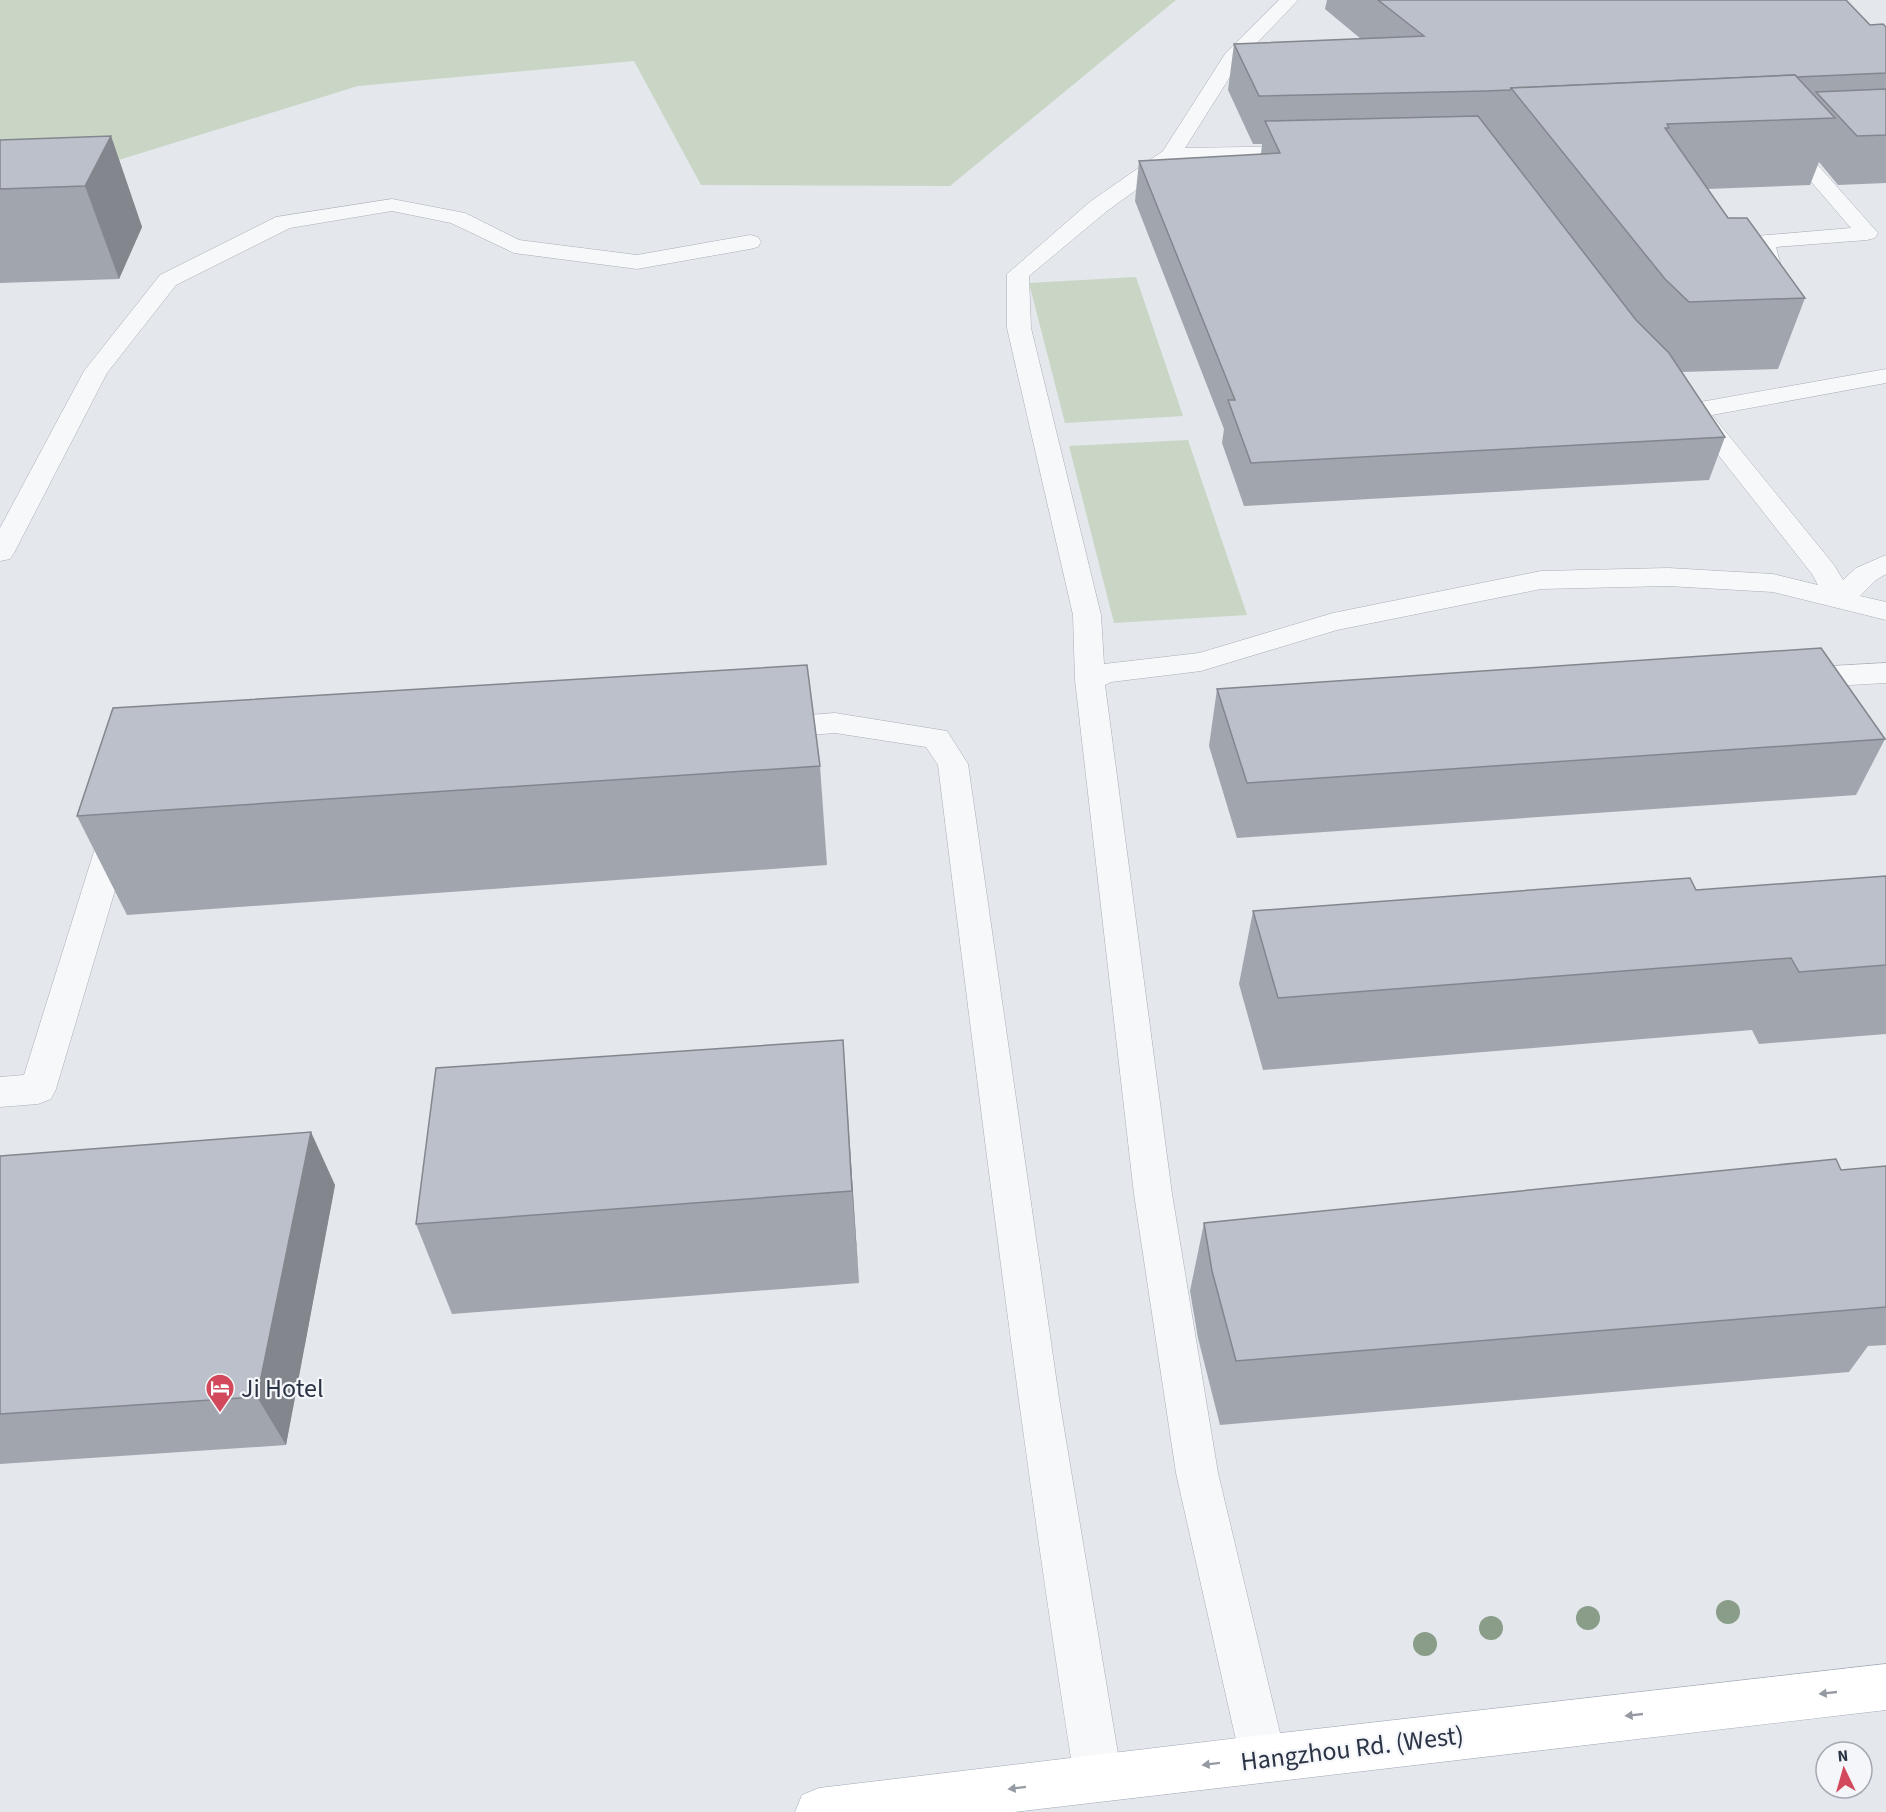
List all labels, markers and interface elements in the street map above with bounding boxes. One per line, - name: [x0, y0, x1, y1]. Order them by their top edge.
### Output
- place label: Ji Hotel: [241, 1370, 324, 1407]
- hotel icon: Ji Hotel: [204, 1372, 236, 1414]
- one-way arrow: [1818, 1689, 1837, 1698]
- one-way arrow: [1625, 1711, 1644, 1720]
- street label: Hangzhou Rd. (West): [1238, 1716, 1466, 1781]
- north arrow: [1814, 1740, 1874, 1800]
- text: N: [1837, 1745, 1849, 1767]
- one-way arrow: [1201, 1759, 1220, 1769]
- one-way arrow: [1008, 1783, 1027, 1792]

